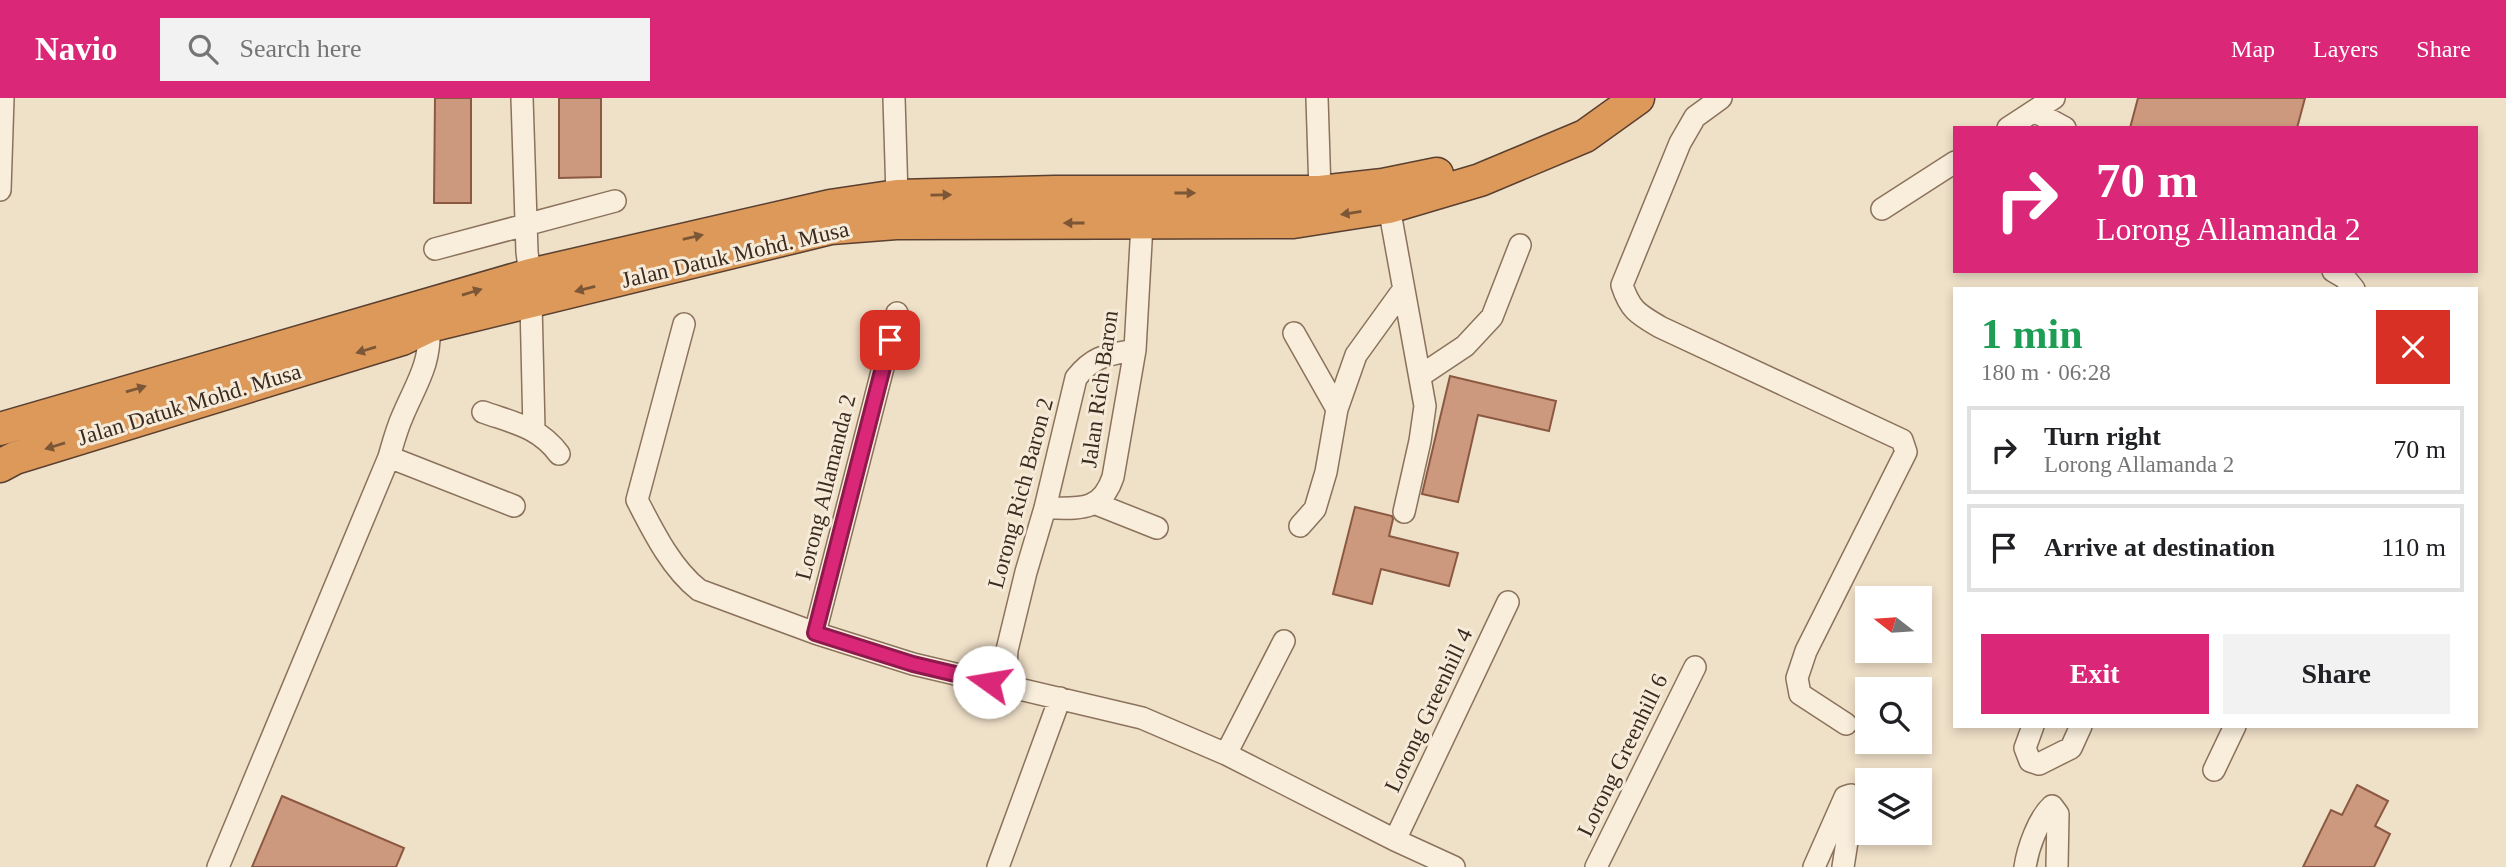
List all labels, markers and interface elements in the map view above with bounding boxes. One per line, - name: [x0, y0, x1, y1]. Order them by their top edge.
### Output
- search box: [160, 18, 650, 81]
- icon: search: [184, 30, 222, 68]
- text: Navio: [35, 31, 118, 67]
- text: Search here: [240, 34, 361, 63]
- text: Map: [2231, 36, 2275, 62]
- text: Layers: [2313, 36, 2378, 62]
- text: Share: [2416, 36, 2471, 62]
- text: 70 m: [2096, 153, 2198, 208]
- icon: right: [1981, 154, 2072, 245]
- one-way arrow: [1174, 187, 1196, 199]
- one-way arrow: [930, 189, 952, 200]
- one-way arrow: [1339, 208, 1361, 219]
- text: Lorong Allamanda 2: [2096, 211, 2361, 247]
- street label: Jalan Datuk Mohd. Musa: [619, 216, 851, 293]
- one-way arrow: [1063, 217, 1085, 229]
- one-way arrow: [682, 232, 704, 243]
- one-way arrow: [573, 284, 595, 295]
- one-way arrow: [462, 287, 483, 297]
- street label: Jalan Rich Baron: [1076, 308, 1123, 469]
- pin: [860, 310, 920, 370]
- button: close: [2376, 310, 2450, 384]
- text: 1 min: [1981, 311, 2083, 357]
- icon: arrive: [871, 321, 909, 359]
- one-way arrow: [355, 345, 376, 355]
- street label: Jalan Datuk Mohd. Musa: [74, 359, 304, 450]
- text: 180 m · 06:28: [1981, 360, 2111, 385]
- one-way arrow: [126, 383, 147, 393]
- street label: Lorong Allamanda 2: [790, 392, 861, 582]
- street label: Lorong Rich Baron 2: [983, 395, 1058, 591]
- text: Turn right: [2044, 422, 2161, 451]
- icon: right: [1985, 431, 2023, 469]
- text: 70 m: [2393, 435, 2446, 464]
- one-way arrow: [44, 441, 65, 451]
- text: Lorong Allamanda 2: [2044, 452, 2234, 477]
- icon: arrive: [1985, 529, 2023, 567]
- text: Arrive at destination: [2044, 533, 2275, 562]
- text: 110 m: [2381, 533, 2446, 562]
- north arrow: [1855, 586, 1932, 663]
- map controls: [1855, 586, 1932, 845]
- street label: Lorong Greenhill 4: [1380, 624, 1478, 796]
- button: Exit: [1981, 634, 2209, 714]
- button: Share: [2223, 634, 2450, 714]
- position arrow: [952, 645, 1026, 719]
- street label: Lorong Greenhill 6: [1572, 670, 1673, 841]
- button: search: [1855, 677, 1932, 754]
- button: layers: [1855, 768, 1932, 845]

